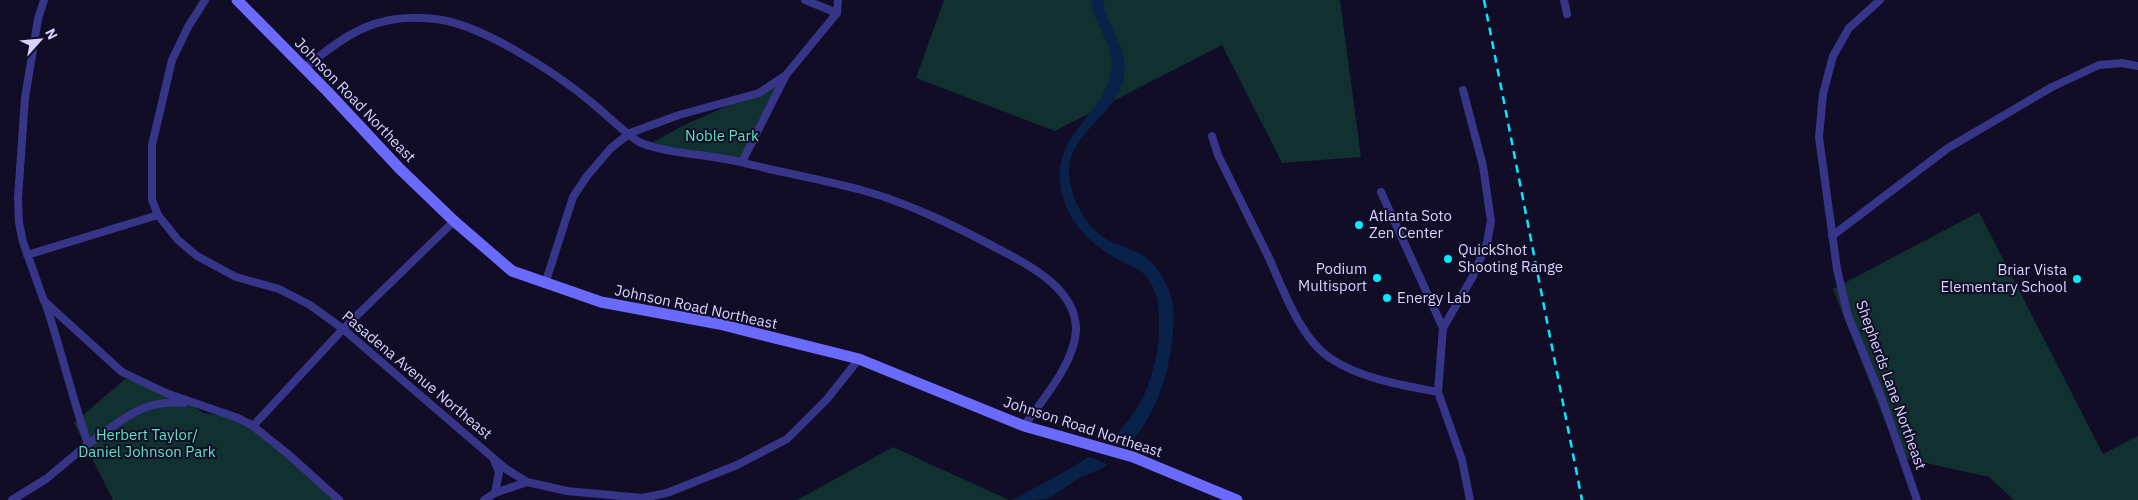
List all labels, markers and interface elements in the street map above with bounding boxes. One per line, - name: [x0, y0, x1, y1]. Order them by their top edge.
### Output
- north arrow: [15, 15, 65, 65]
- text: N: [41, 25, 62, 43]
- street label: Johnson Road Northeast: [291, 33, 420, 166]
- park label: Noble Park: [685, 126, 759, 145]
- place label: Atlanta Soto Zen Center: [1369, 206, 1452, 242]
- marker: Atlanta Soto Zen Center: [1353, 219, 1365, 231]
- place label: QuickShot Shooting Range: [1458, 240, 1563, 276]
- marker: QuickShot Shooting Range: [1442, 253, 1454, 265]
- place label: Podium Multisport: [1298, 259, 1367, 295]
- place label: Briar Vista Elementary School: [1940, 260, 2067, 296]
- marker: Podium Multisport: [1371, 272, 1383, 284]
- marker: Briar Vista Elementary School: [2071, 273, 2083, 285]
- street label: Johnson Road Northeast: [613, 280, 779, 333]
- place label: Energy Lab: [1397, 288, 1471, 307]
- marker: Energy Lab: [1381, 292, 1393, 304]
- street label: Shepherds Lane Northeast: [1852, 298, 1931, 472]
- street label: Pasadena Avenue Northeast: [338, 306, 496, 443]
- street label: Johnson Road Northeast: [1001, 392, 1165, 461]
- park label: Herbert Taylor/ Daniel Johnson Park: [78, 425, 216, 461]

